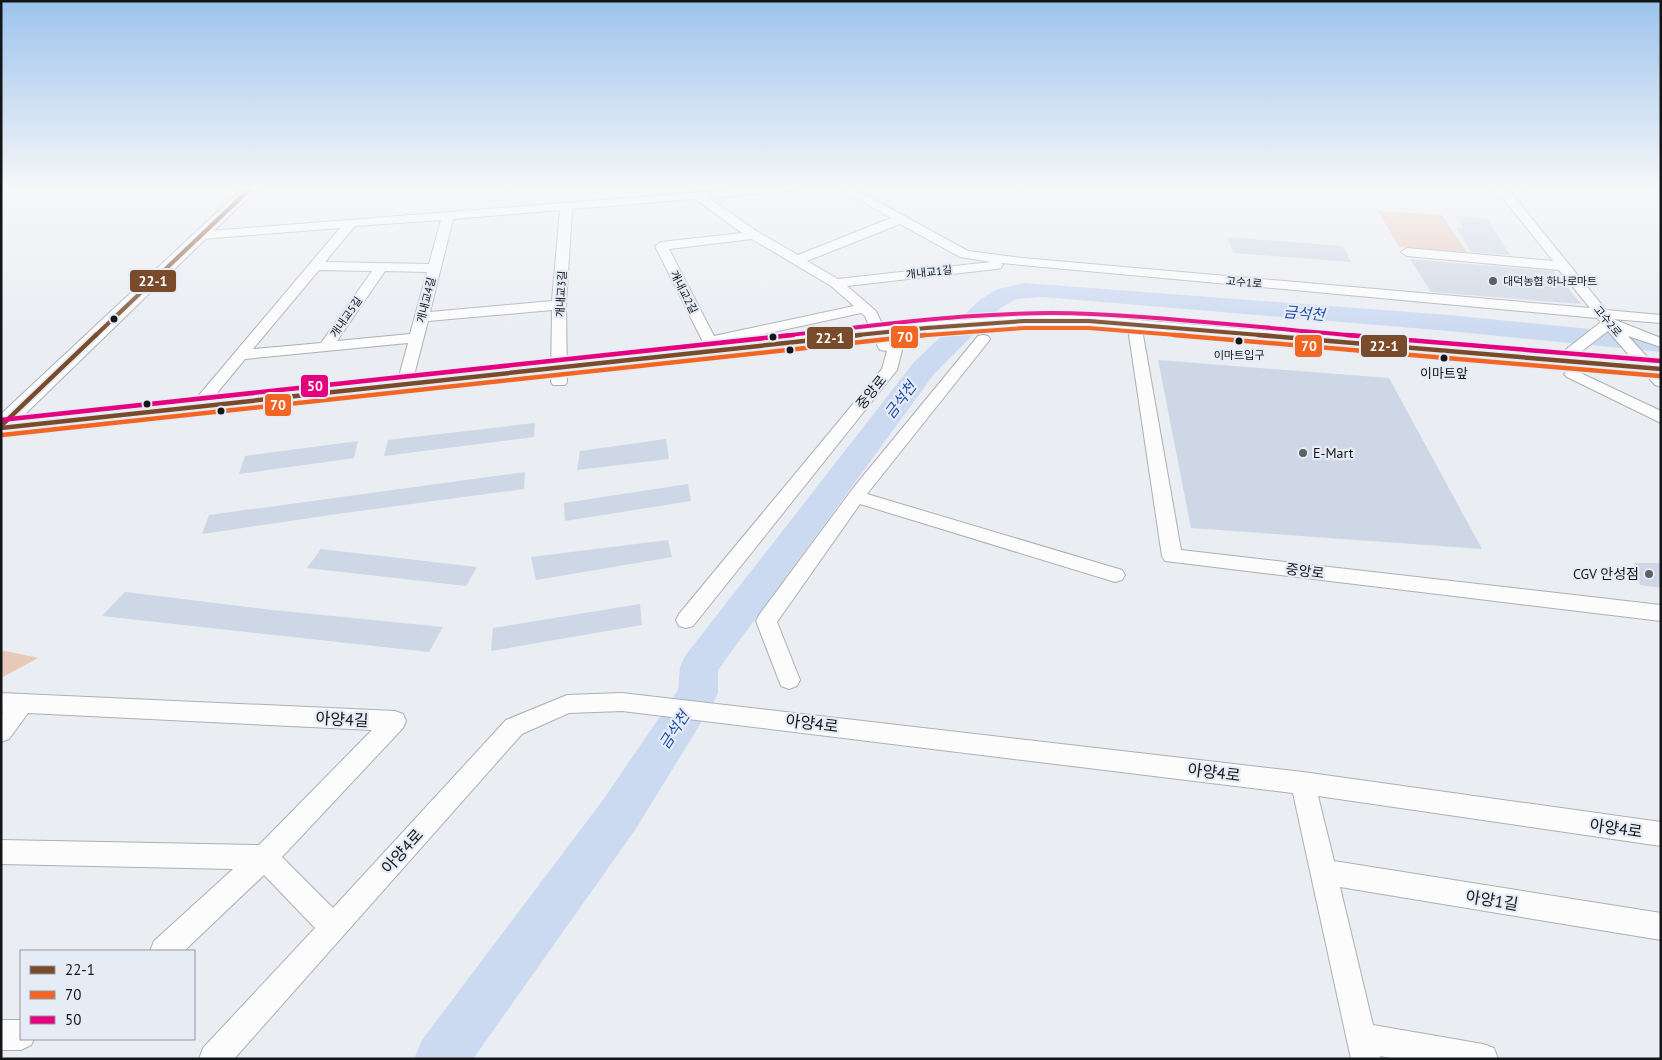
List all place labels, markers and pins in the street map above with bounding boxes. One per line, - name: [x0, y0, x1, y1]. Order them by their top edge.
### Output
- place label: 대덕농협 하나로마트: [1503, 274, 1597, 288]
- marker: 대덕농협 하나로마트: [1487, 275, 1499, 287]
- unlabelled marker: [109, 314, 119, 324]
- unlabelled marker: [768, 332, 778, 342]
- marker: 이마트입구: [1234, 336, 1244, 346]
- unlabelled marker: [785, 345, 795, 355]
- place label: 이마트입구: [1214, 348, 1264, 362]
- marker: 이마트앞: [1439, 353, 1449, 363]
- place label: 이마트앞: [1420, 365, 1468, 382]
- unlabelled marker: [142, 399, 152, 409]
- unlabelled marker: [216, 406, 226, 416]
- place label: E-Mart: [1313, 444, 1354, 462]
- marker: E-Mart: [1297, 447, 1309, 459]
- place label: CGV 안성점: [1573, 565, 1639, 583]
- marker: CGV 안성점: [1643, 568, 1655, 580]

